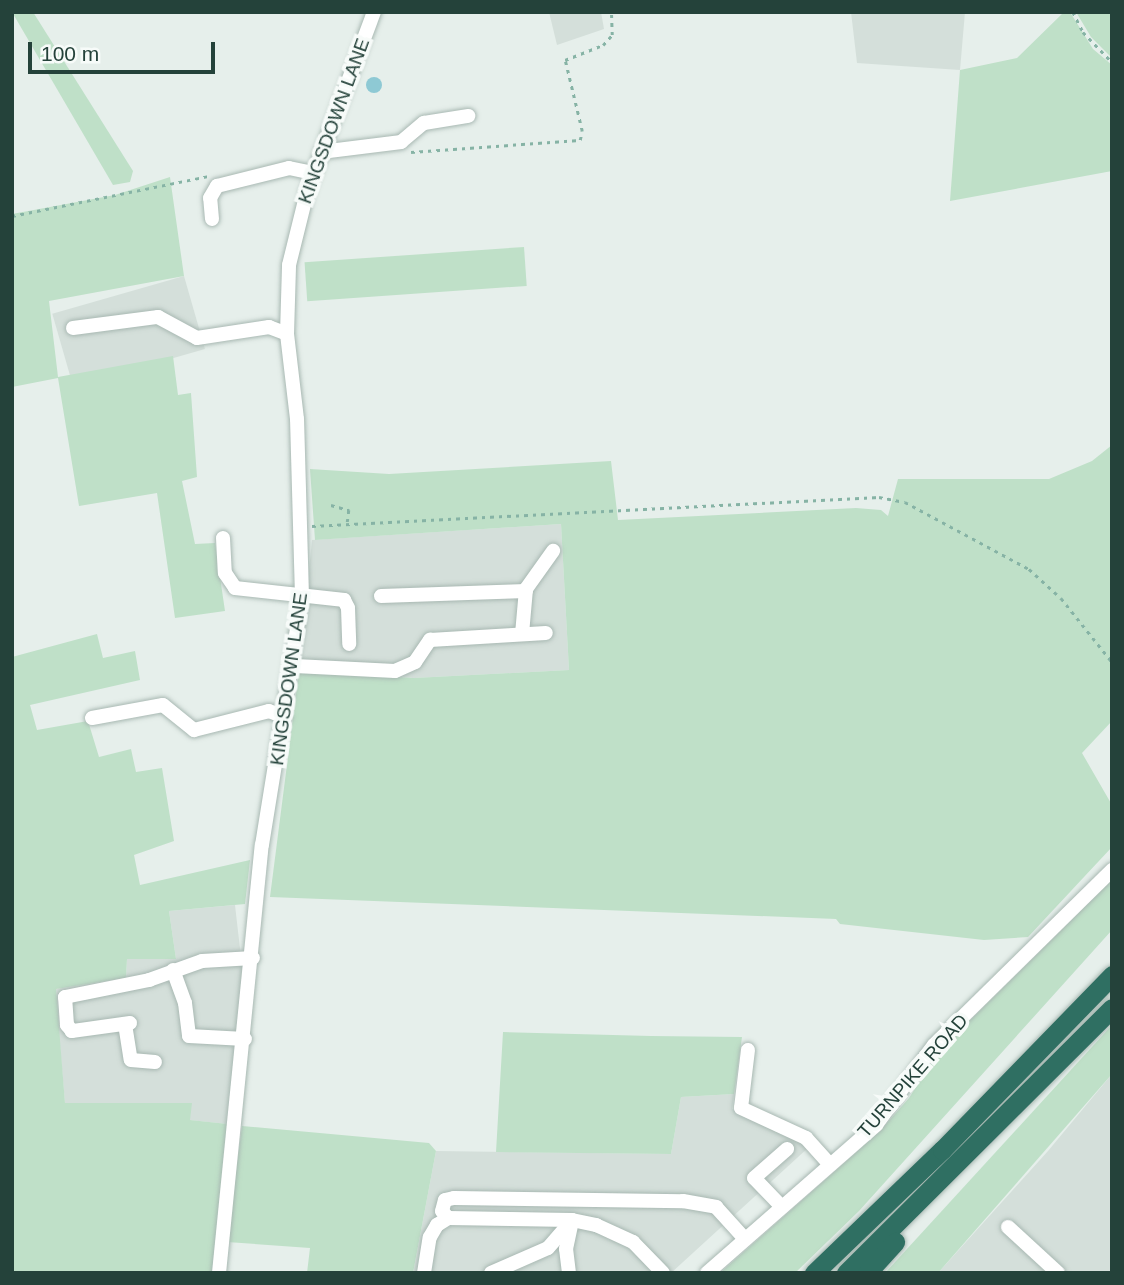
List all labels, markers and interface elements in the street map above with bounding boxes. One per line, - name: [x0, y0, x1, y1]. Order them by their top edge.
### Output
- scale bar: [32, 28, 219, 72]
- street label: KINGSDOWN LANE: [293, 35, 375, 207]
- text: 100 m: [41, 42, 99, 65]
- street label: KINGSDOWN LANE: [266, 591, 312, 767]
- street label: TURNPIKE ROAD: [853, 1010, 973, 1142]

